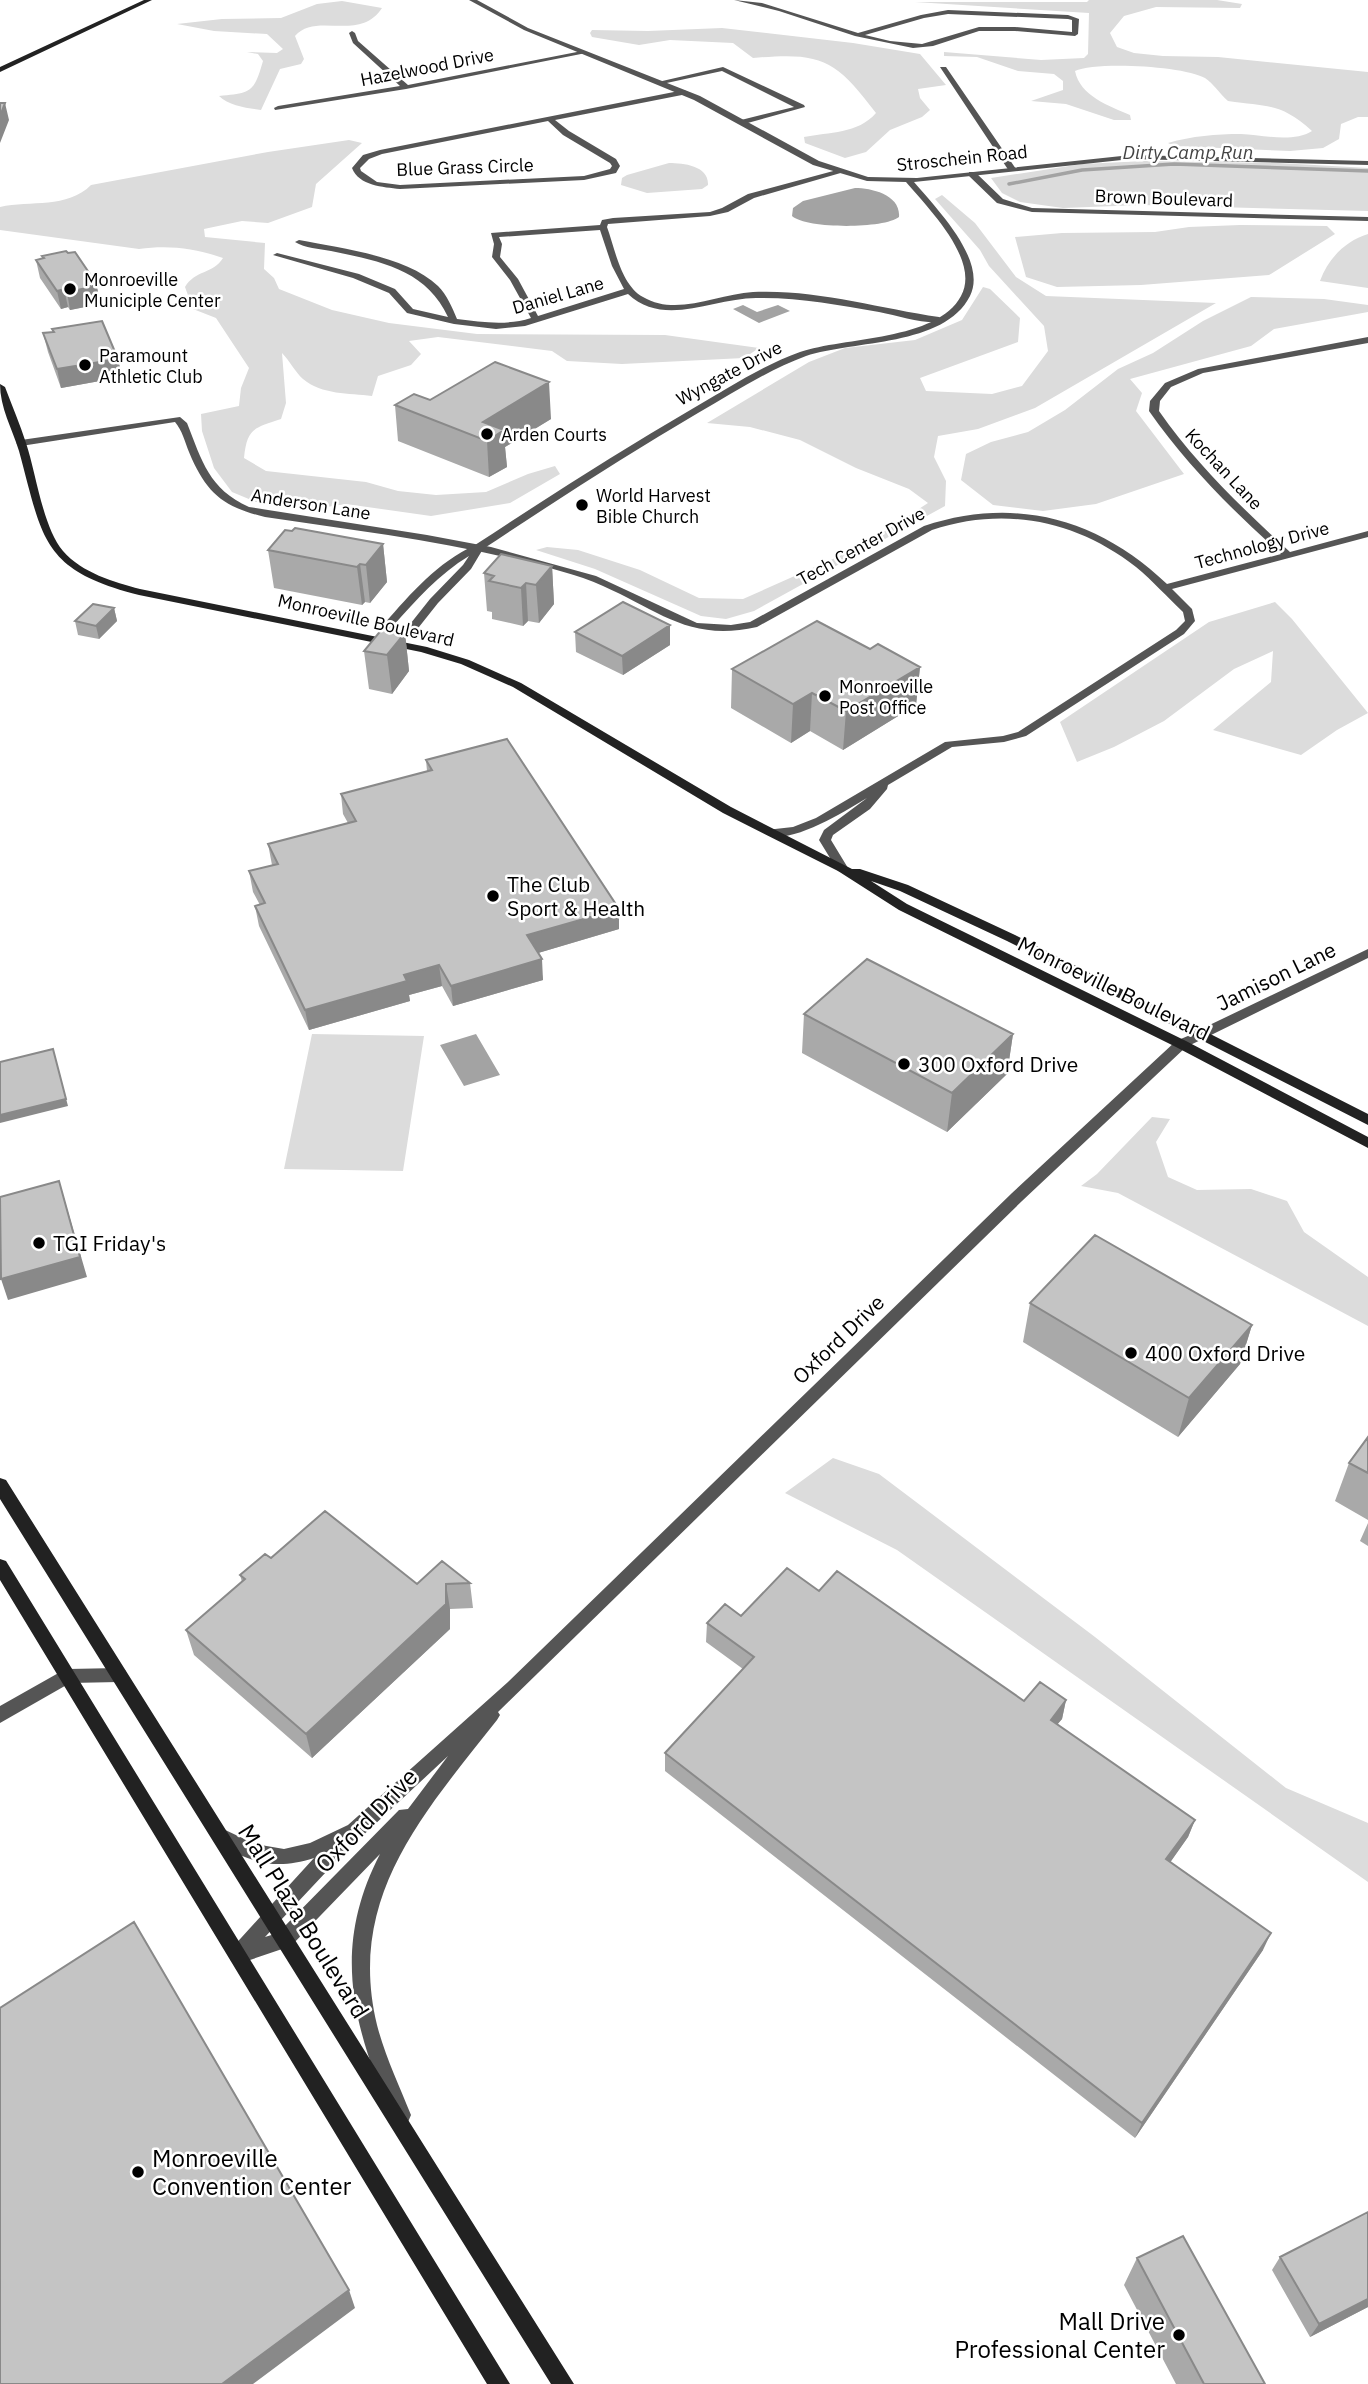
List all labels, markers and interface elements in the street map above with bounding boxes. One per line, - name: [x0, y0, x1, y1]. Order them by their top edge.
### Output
- street label: Hazelwood Drive: [358, 43, 496, 91]
- street label: Stroschein Road: [895, 140, 1029, 176]
- water label: Dirty Camp Run: [1123, 140, 1253, 164]
- street label: Blue Grass Circle: [396, 153, 534, 181]
- street label: Brown Boulevard: [1094, 184, 1234, 212]
- place label: Monroeville Municiple Center: [84, 268, 221, 312]
- street label: Daniel Lane: [510, 271, 607, 319]
- marker: Monroeville Municiple Center: [62, 281, 78, 297]
- street label: Wyngate Drive: [672, 335, 786, 410]
- place label: Paramount Athletic Club: [99, 344, 203, 388]
- marker: Paramount Athletic Club: [77, 357, 93, 373]
- place label: Arden Courts: [501, 423, 607, 446]
- street label: Kochan Lane: [1180, 423, 1268, 515]
- marker: Arden Courts: [479, 426, 495, 442]
- street label: Anderson Lane: [250, 483, 373, 525]
- place label: World Harvest Bible Church: [596, 484, 711, 528]
- marker: World Harvest Bible Church: [574, 497, 590, 513]
- street label: Tech Center Drive: [793, 501, 929, 591]
- street label: Technology Drive: [1192, 516, 1332, 574]
- street label: Monroeville Boulevard: [276, 589, 456, 651]
- place label: Monroeville Post Office: [839, 675, 933, 719]
- marker: Monroeville Post Office: [817, 688, 833, 704]
- place label: The Club Sport & Health: [507, 870, 645, 922]
- marker: The Club Sport & Health: [485, 888, 501, 904]
- street label: Monroeville Boulevard: [1013, 929, 1215, 1047]
- street label: Jamison Lane: [1212, 935, 1340, 1017]
- place label: 300 Oxford Drive: [918, 1050, 1078, 1078]
- marker: 300 Oxford Drive: [896, 1056, 912, 1072]
- place label: TGI Friday's: [53, 1229, 166, 1257]
- marker: TGI Friday's: [31, 1235, 47, 1251]
- street label: Oxford Drive: [786, 1288, 890, 1390]
- place label: 400 Oxford Drive: [1145, 1339, 1305, 1367]
- marker: 400 Oxford Drive: [1123, 1345, 1139, 1361]
- street label: Oxford Drive: [308, 1761, 424, 1879]
- street label: Mall Plaza Boulevard: [231, 1818, 377, 2024]
- place label: Monroeville Convention Center: [152, 2142, 352, 2202]
- marker: Monroeville Convention Center: [130, 2164, 146, 2180]
- place label: Mall Drive Professional Center: [955, 2305, 1165, 2365]
- marker: Mall Drive Professional Center: [1171, 2327, 1187, 2343]

